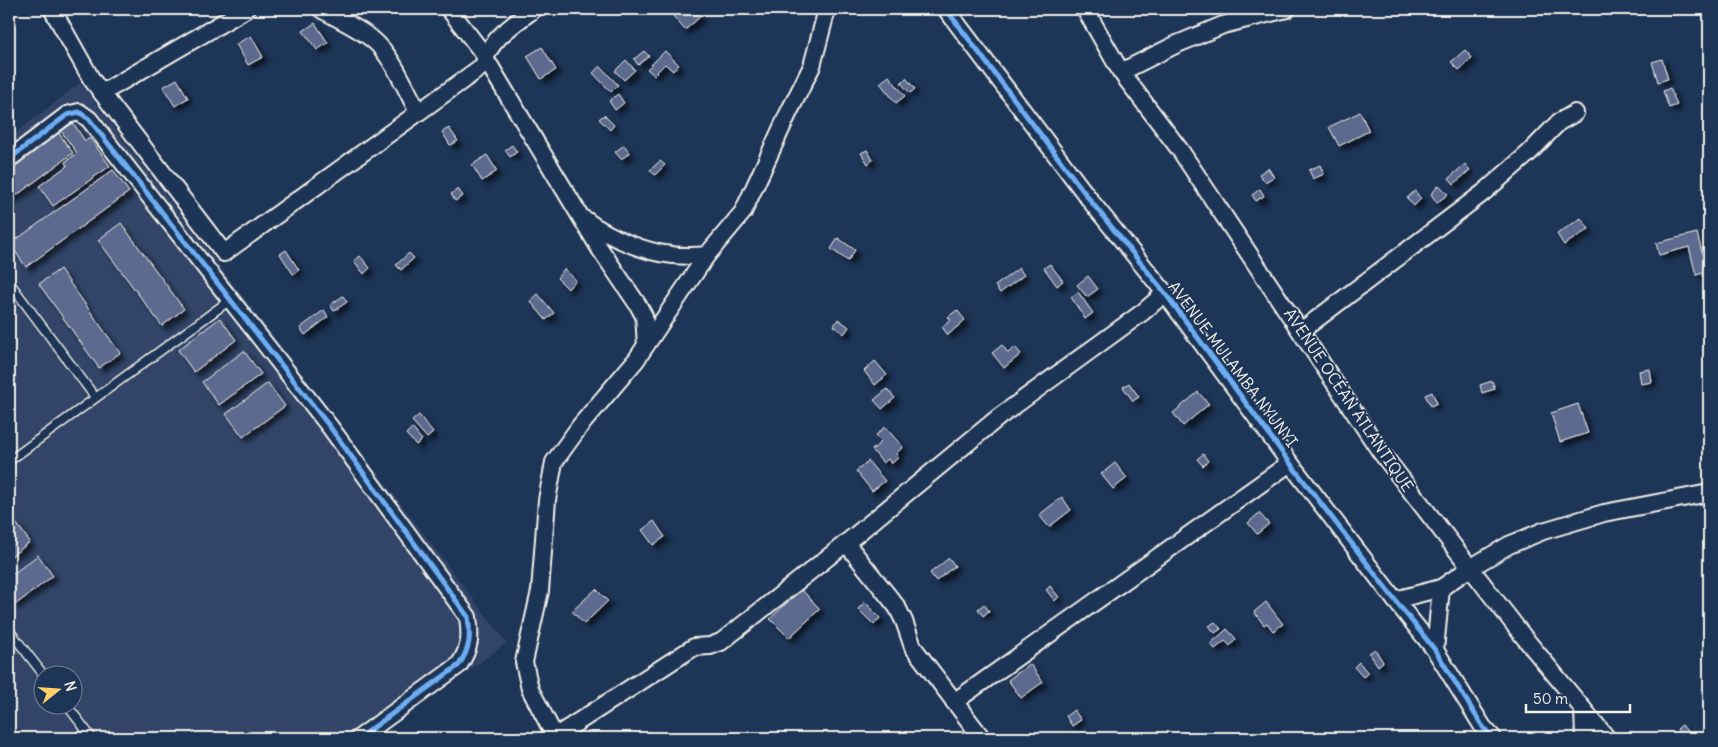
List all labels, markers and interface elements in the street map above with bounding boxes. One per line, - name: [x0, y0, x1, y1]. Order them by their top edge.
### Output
- street label: AVENUE MULAMBA NYUNYI: [1164, 277, 1302, 451]
- street label: AVENUE OCÉAN ATLANTIQUE: [1280, 304, 1418, 496]
- north arrow: [32, 664, 82, 714]
- text: N: [60, 679, 80, 693]
- scale bar: [1526, 682, 1629, 714]
- text: 50 m: [1533, 689, 1568, 708]

